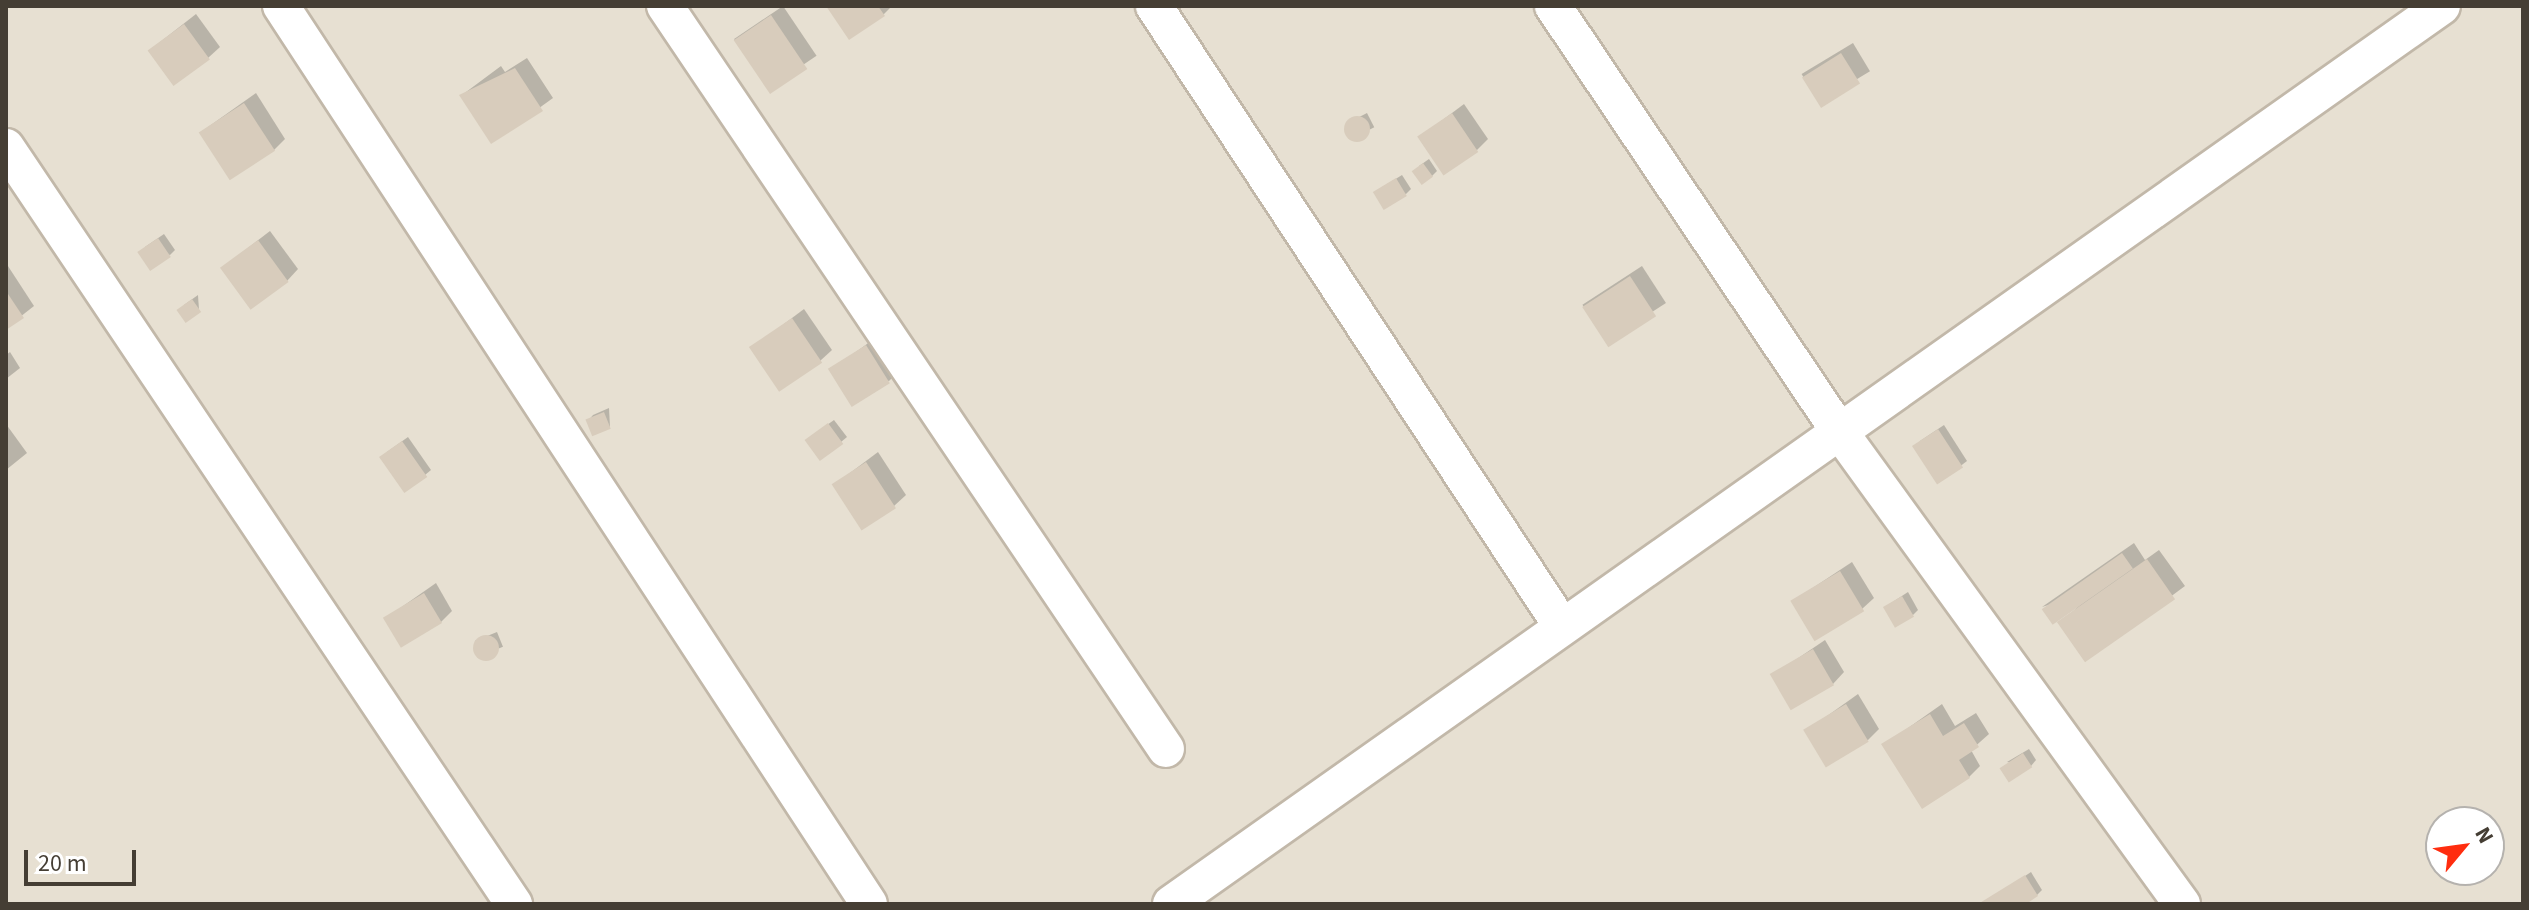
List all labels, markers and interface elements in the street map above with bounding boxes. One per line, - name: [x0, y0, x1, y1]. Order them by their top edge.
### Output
- north arrow: [2425, 806, 2505, 886]
- text: N: [2467, 821, 2502, 849]
- scale bar: [28, 834, 140, 884]
- text: 20 m: [38, 846, 87, 881]

